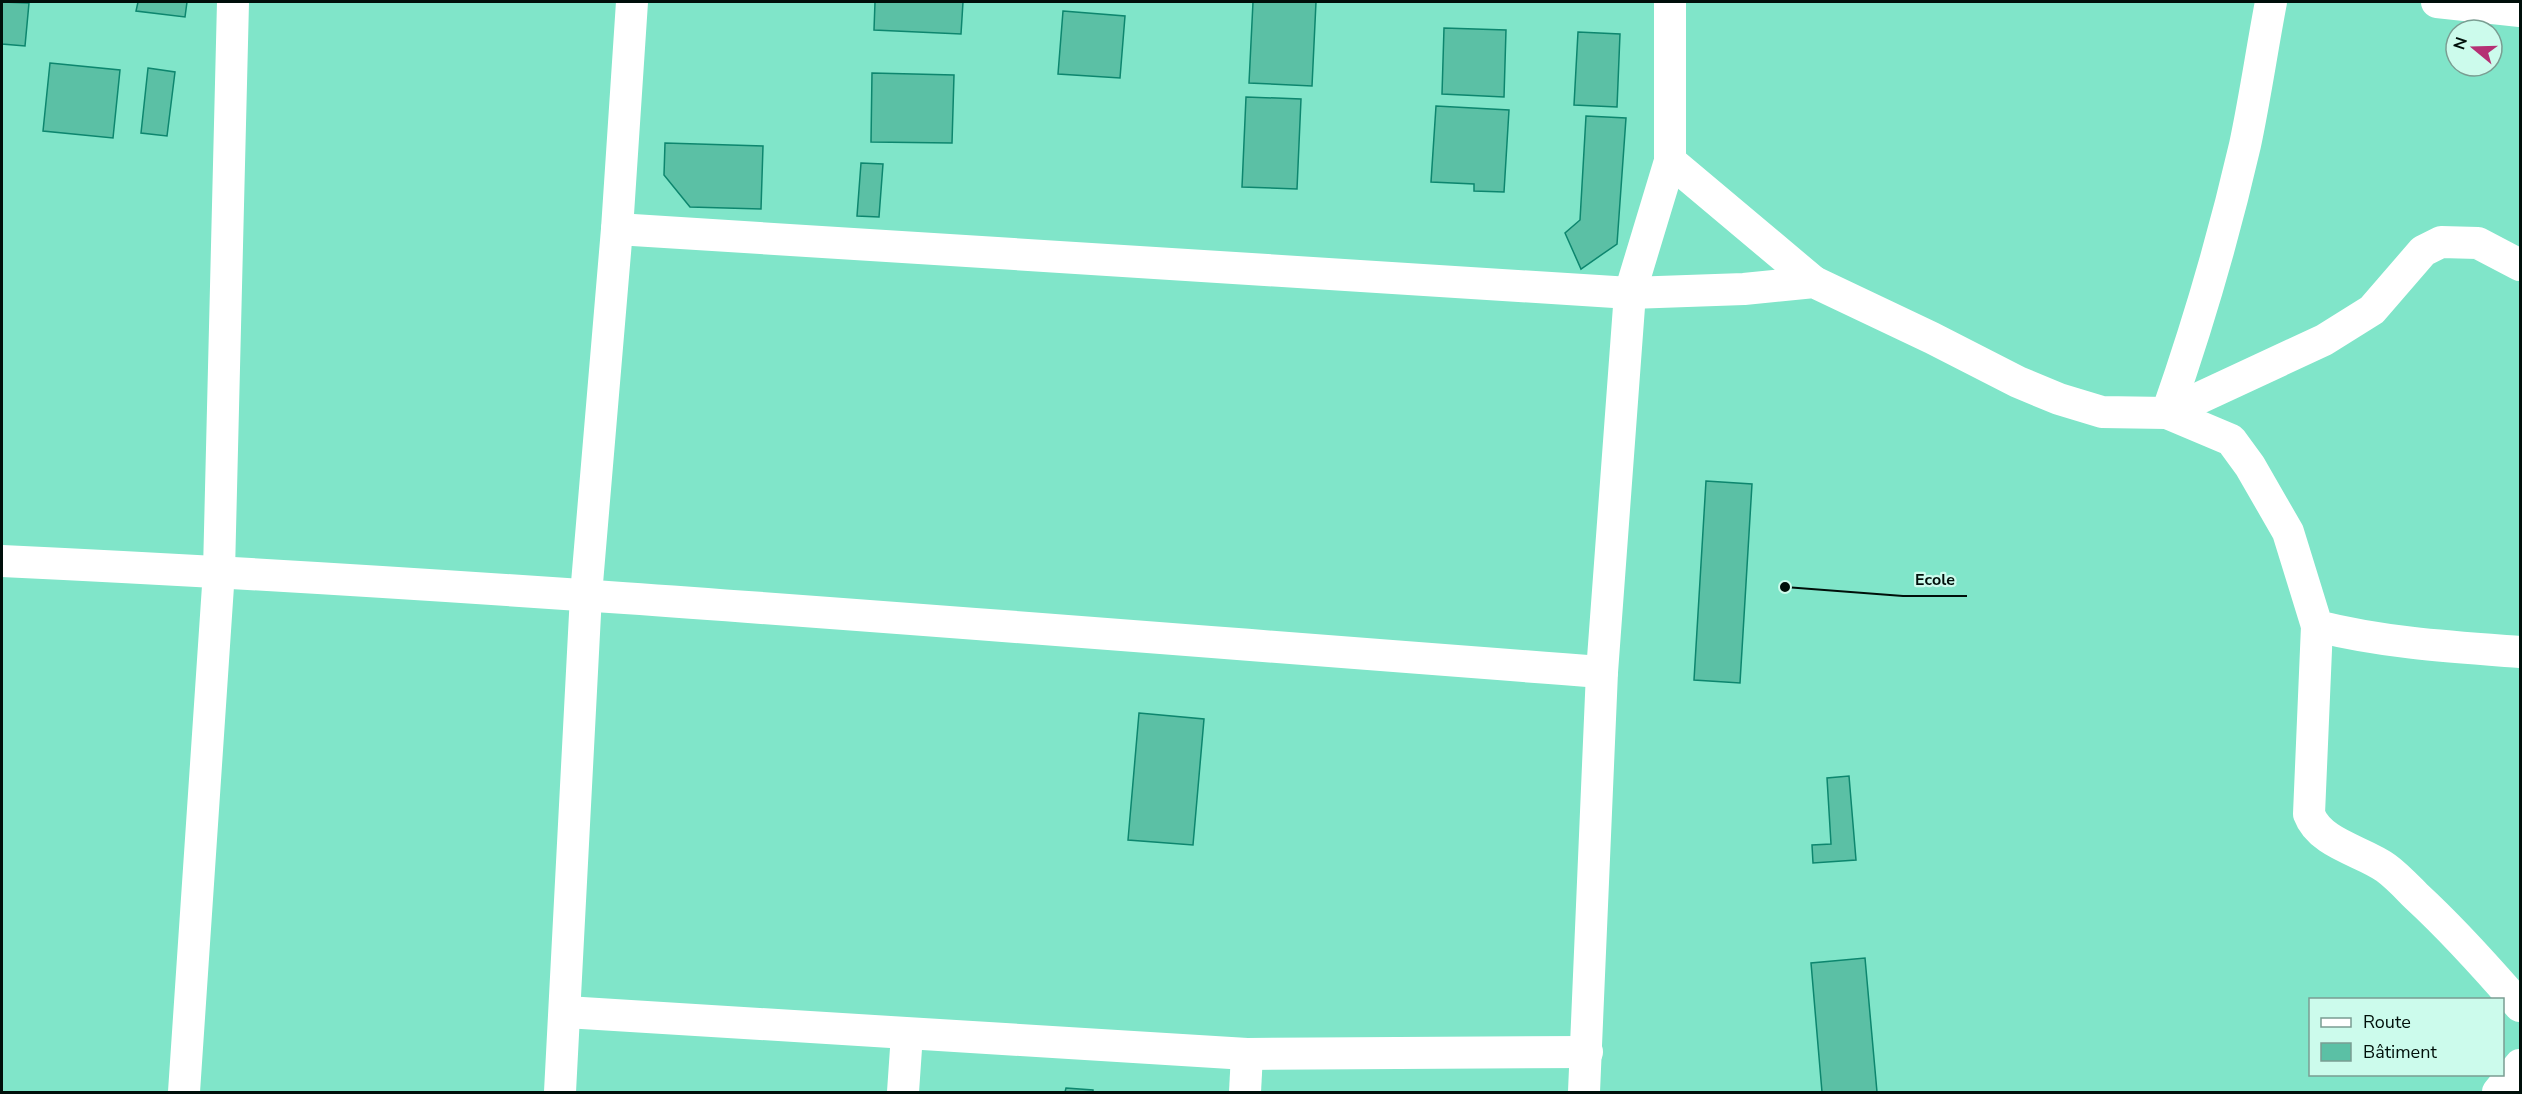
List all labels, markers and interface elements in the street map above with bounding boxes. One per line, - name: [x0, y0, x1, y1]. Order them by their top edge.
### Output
- north arrow: [2444, 18, 2504, 78]
- text: N: [2448, 34, 2473, 53]
- callout: Ecole: [1903, 562, 1967, 596]
- text: Ecole: [1915, 569, 1955, 591]
- legend: [2309, 998, 2504, 1076]
- text: Route: [2363, 1010, 2411, 1034]
- text: Bâtiment: [2363, 1040, 2437, 1064]

